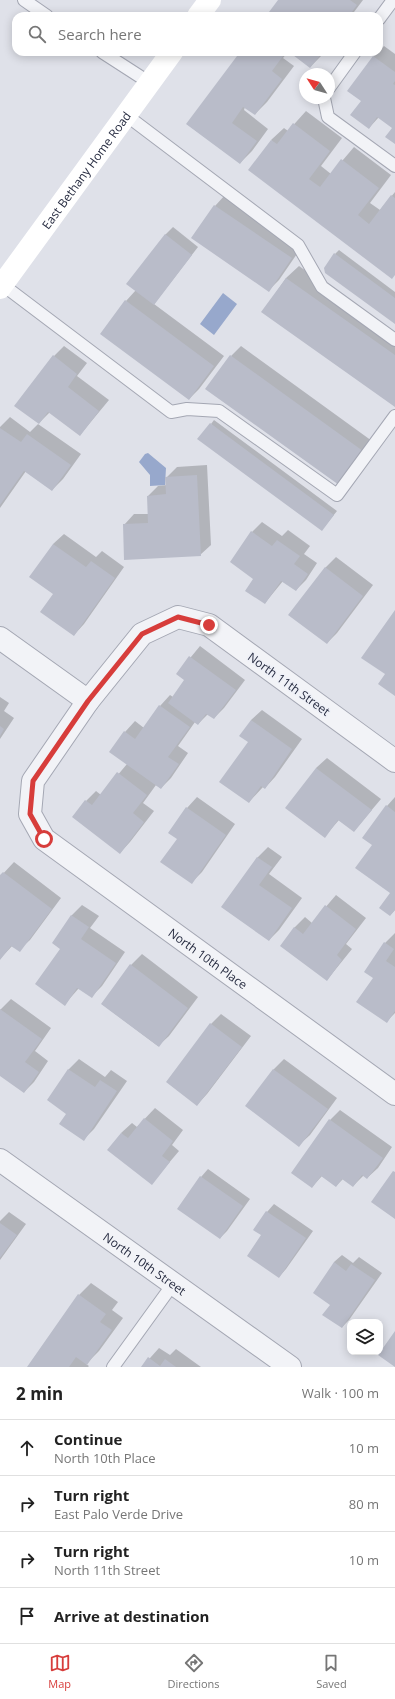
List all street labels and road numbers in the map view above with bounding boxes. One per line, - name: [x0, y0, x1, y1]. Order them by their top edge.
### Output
- street label: East Bethany Home Road: [37, 108, 135, 232]
- street label: North 11th Street: [244, 648, 334, 720]
- street label: North 10th Place: [165, 924, 251, 993]
- street label: North 10th Street: [100, 1228, 190, 1299]

